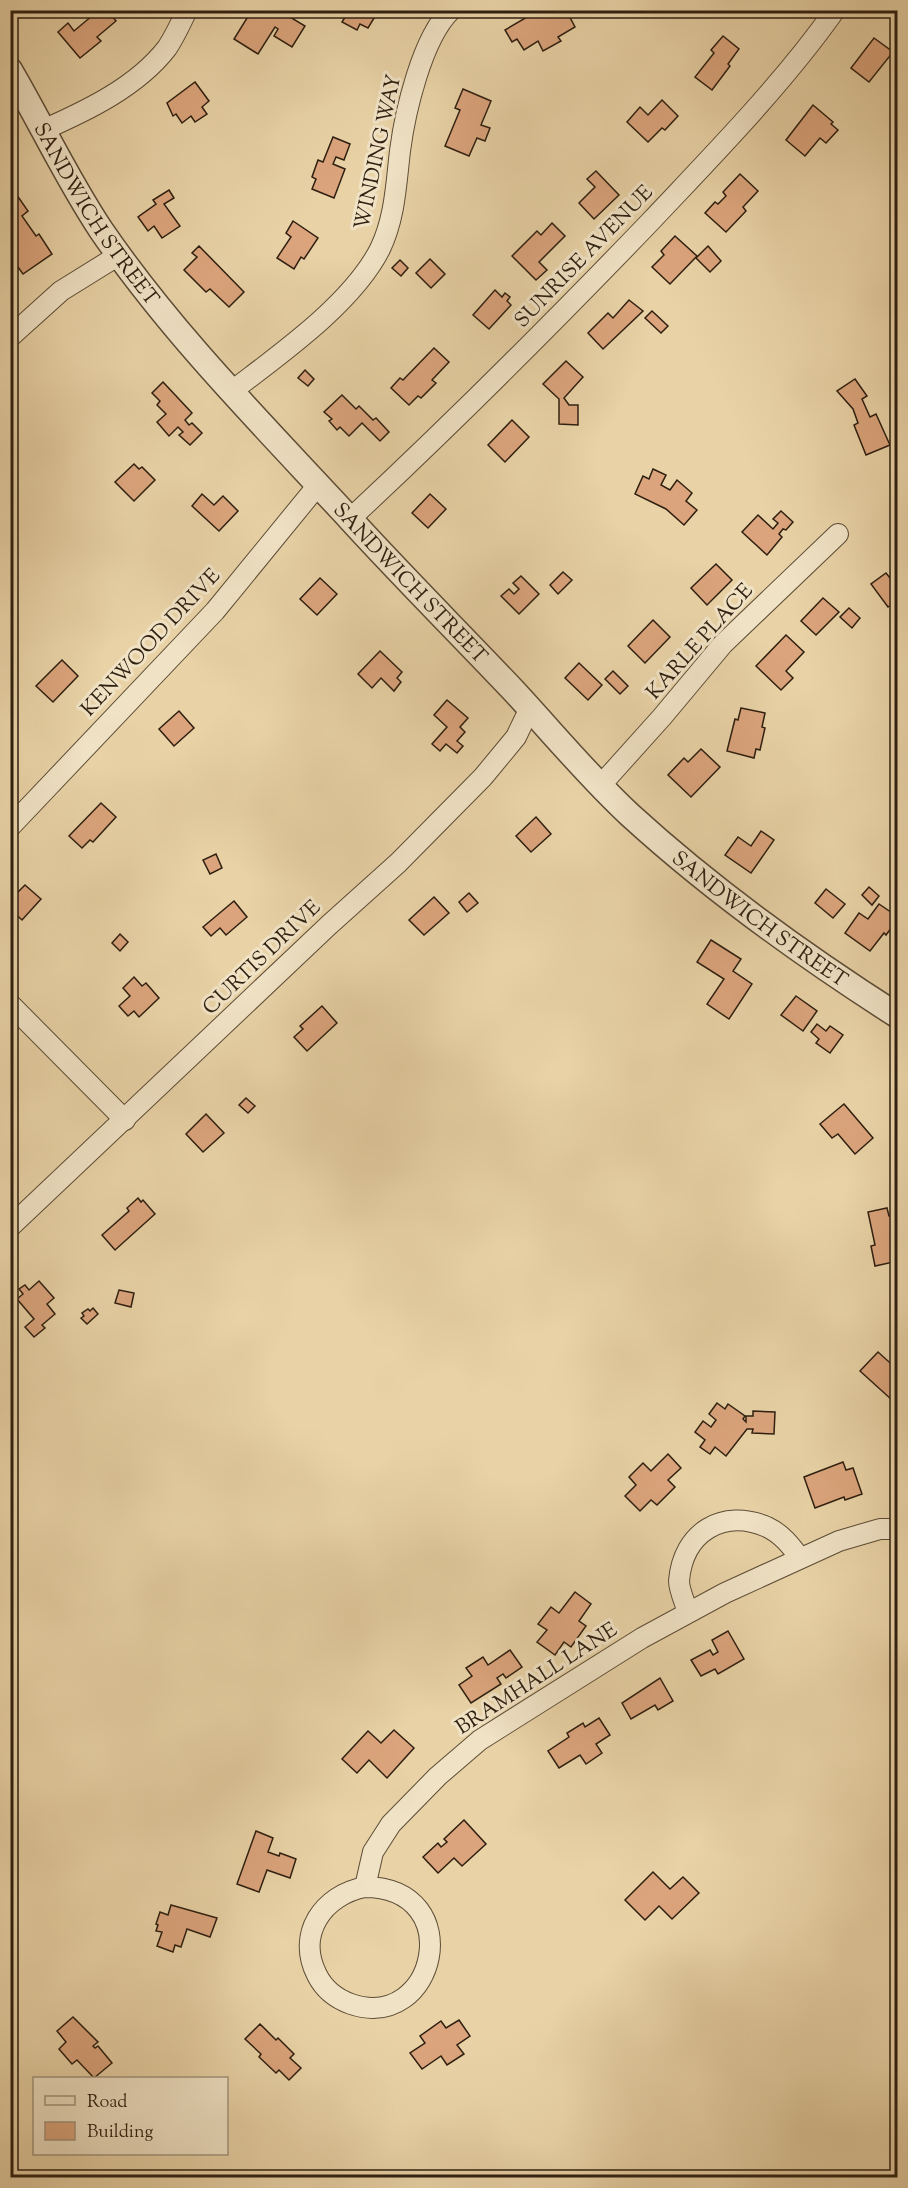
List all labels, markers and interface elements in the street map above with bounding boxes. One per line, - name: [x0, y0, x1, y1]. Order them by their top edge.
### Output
- street label: WINDING WAY: [348, 72, 410, 233]
- street label: SANDWICH STREET: [25, 118, 165, 313]
- street label: SUNRISE AVENUE: [508, 179, 661, 336]
- street label: SANDWICH STREET: [325, 497, 494, 672]
- street label: KENWOOD DRIVE: [75, 562, 228, 724]
- street label: KARLE PLACE: [640, 577, 761, 707]
- street label: SANDWICH STREET: [664, 845, 853, 996]
- street label: CURTIS DRIVE: [197, 894, 328, 1023]
- street label: BRAMHALL LANE: [450, 1616, 624, 1743]
- legend: [33, 2077, 228, 2155]
- text: Road: [87, 2090, 127, 2116]
- text: Building: [87, 2120, 153, 2146]

